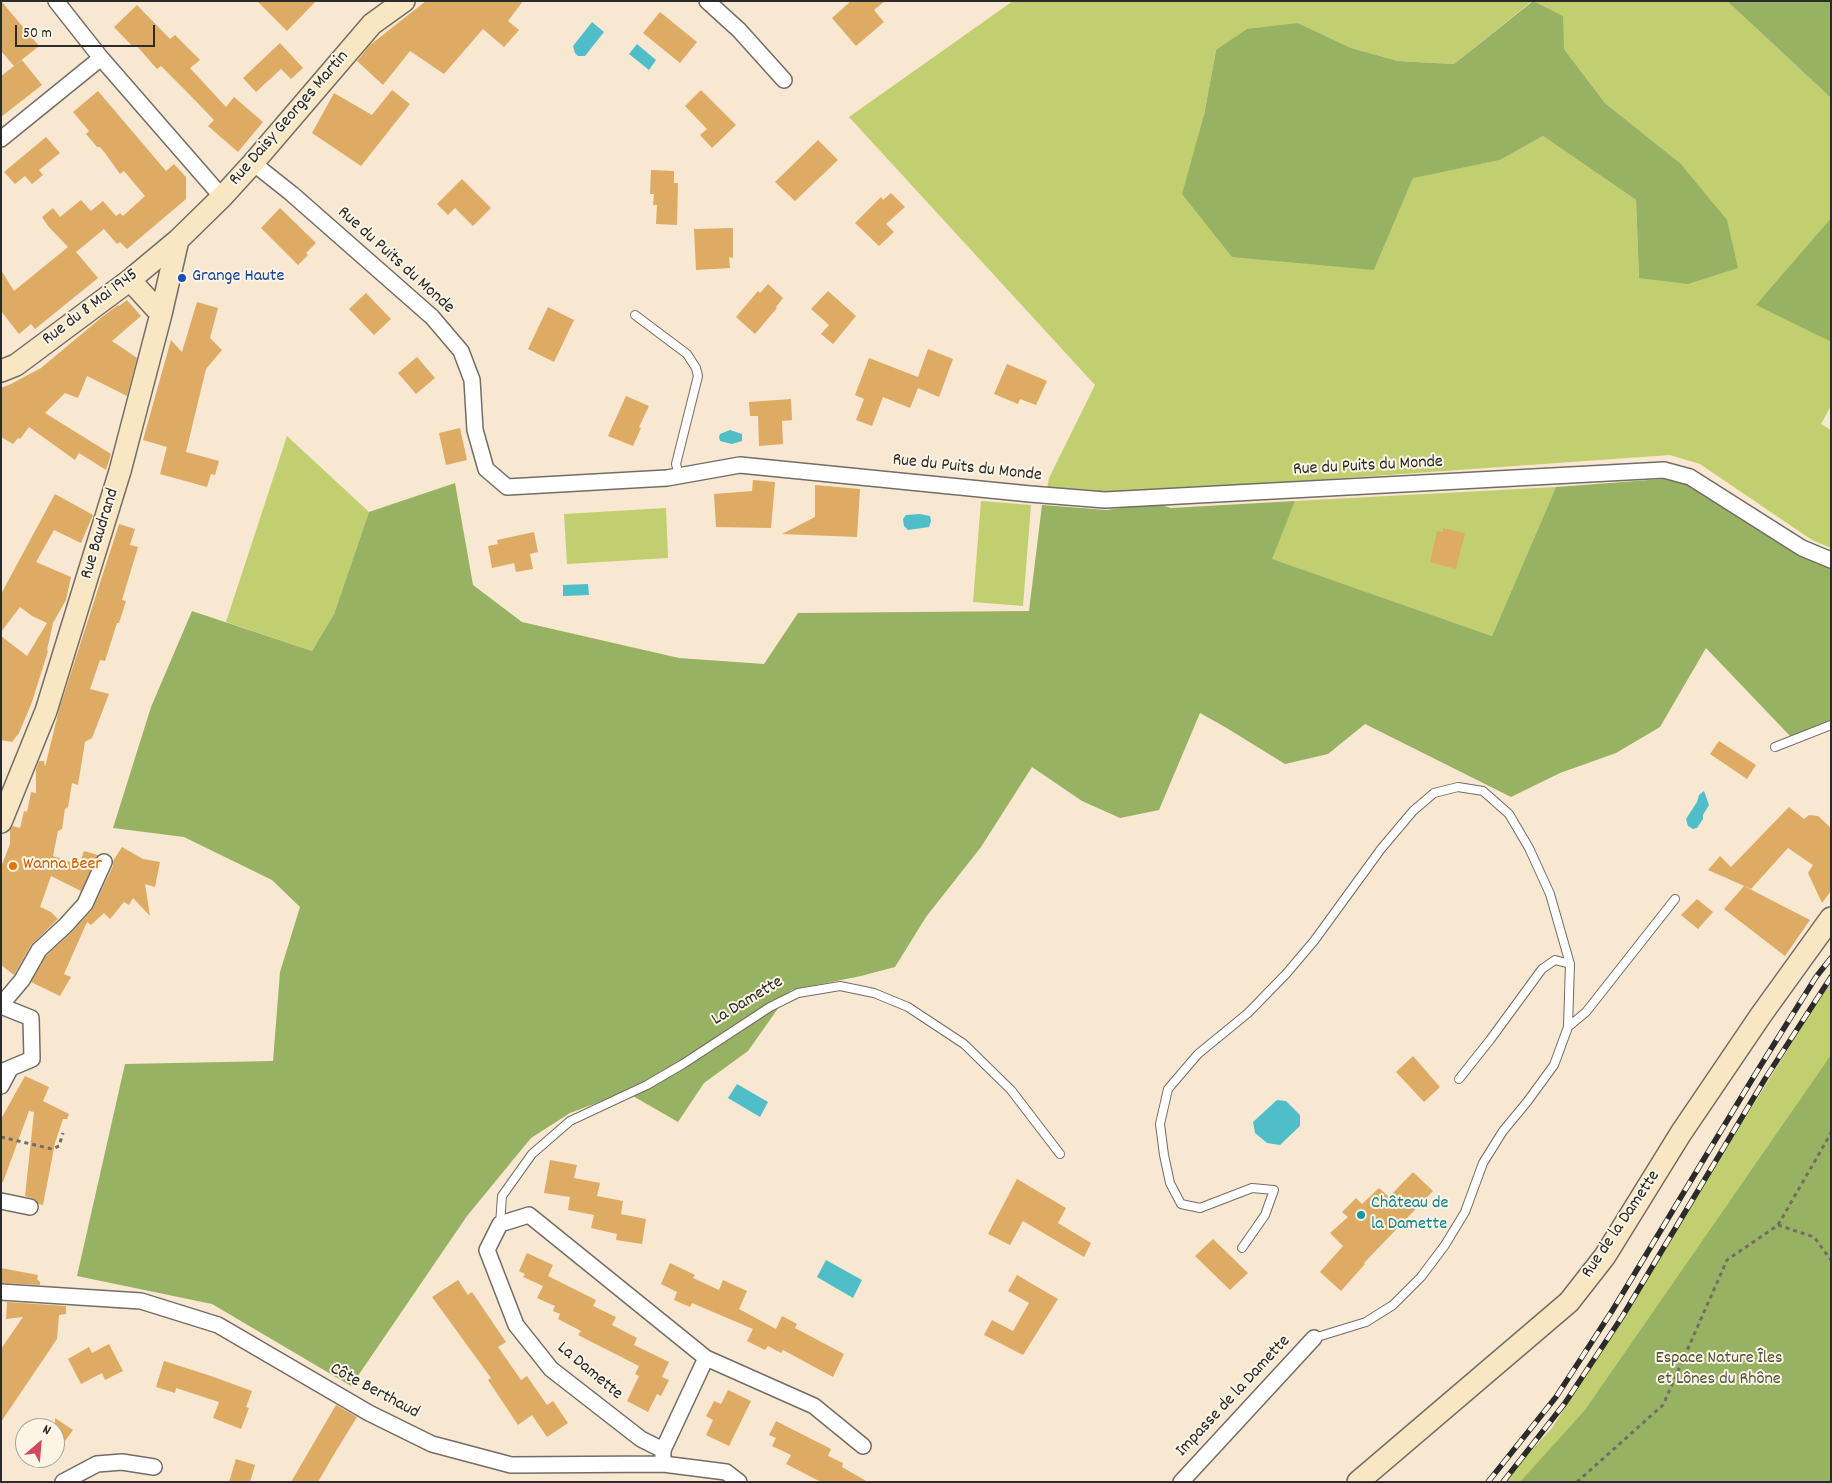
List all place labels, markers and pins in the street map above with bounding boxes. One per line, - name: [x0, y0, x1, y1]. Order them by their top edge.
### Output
- place label: Grange Haute: [192, 267, 284, 289]
- marker: Grange Haute: [176, 272, 188, 284]
- place label: Wanna Beer: [23, 855, 102, 877]
- marker: Wanna Beer: [7, 860, 19, 872]
- place label: Château de la Damette: [1371, 1194, 1448, 1236]
- marker: Château de la Damette: [1355, 1209, 1367, 1221]

